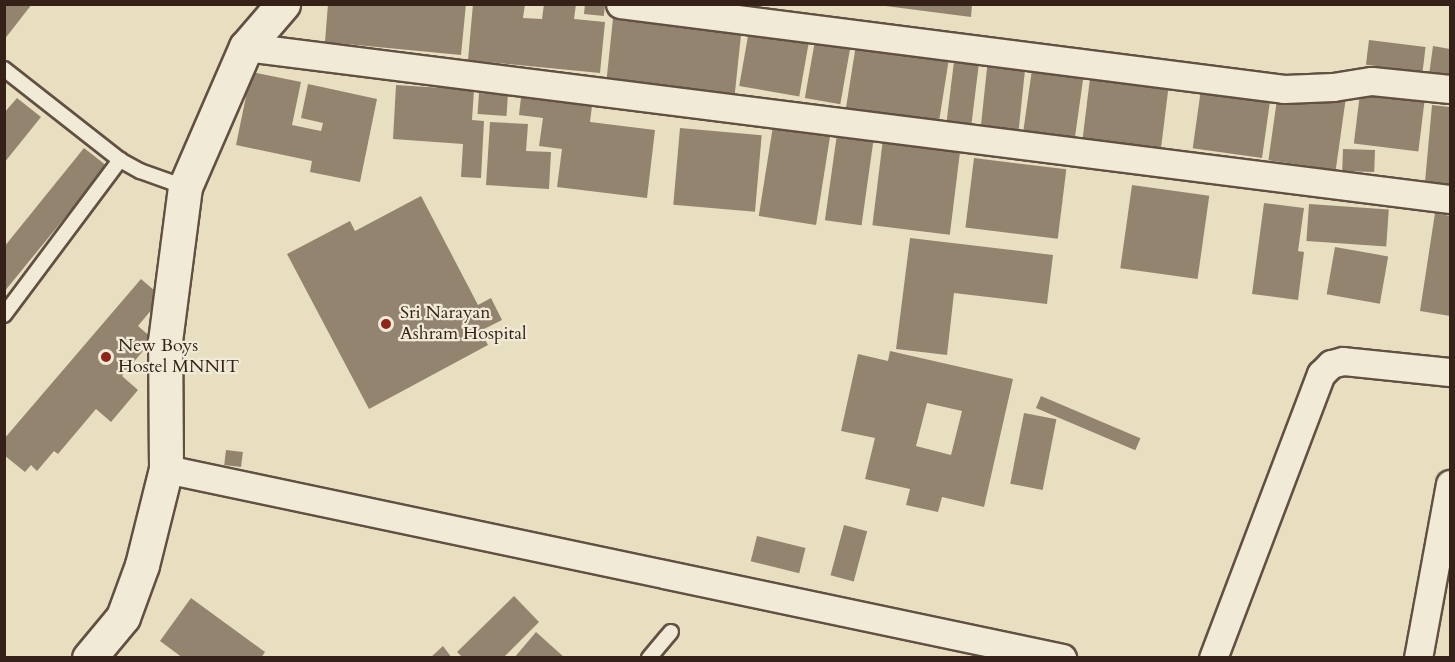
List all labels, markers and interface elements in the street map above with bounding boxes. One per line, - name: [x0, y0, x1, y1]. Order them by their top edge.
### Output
- place label: Sri Narayan Ashram Hospital: [400, 303, 527, 346]
- marker: Sri Narayan Ashram Hospital: [377, 315, 395, 333]
- place label: New Boys Hostel MNNIT: [118, 336, 239, 378]
- marker: New Boys Hostel MNNIT: [99, 350, 113, 364]

